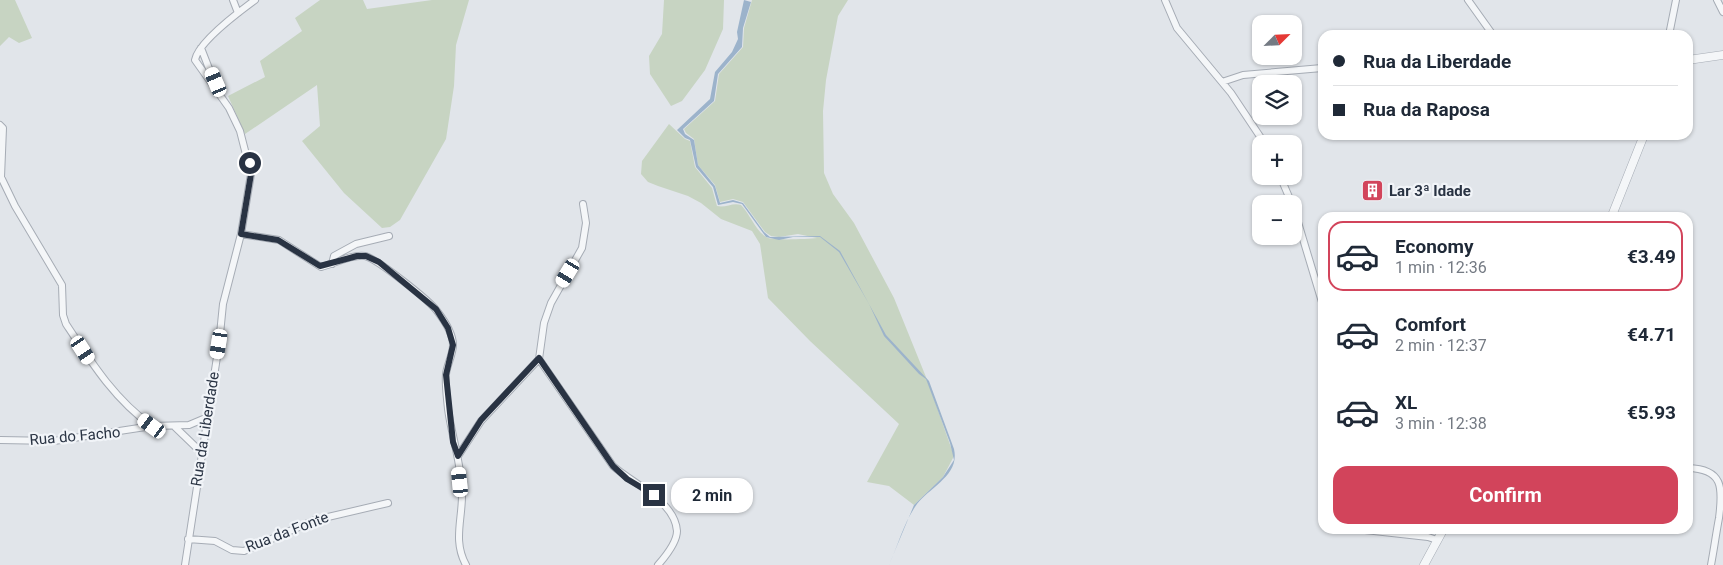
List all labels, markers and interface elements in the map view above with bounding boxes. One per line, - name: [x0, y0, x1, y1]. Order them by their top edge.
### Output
- north arrow: [1252, 15, 1302, 65]
- map controls: [1252, 15, 1302, 245]
- text: Rua da Liberdade: [1363, 50, 1511, 73]
- car: [203, 65, 228, 99]
- button: layers: [1252, 75, 1302, 125]
- text: Rua da Raposa: [1363, 98, 1490, 121]
- button: +: [1252, 135, 1302, 185]
- route start: [239, 152, 261, 174]
- building icon: Lar 3ª Idade: [1361, 179, 1385, 203]
- place label: Lar 3ª Idade: [1389, 182, 1471, 200]
- button: −: [1252, 195, 1302, 245]
- icon: car: [1335, 234, 1380, 279]
- text: Economy: [1395, 235, 1474, 258]
- text: €3.49: [1627, 245, 1676, 268]
- car: [553, 256, 582, 290]
- text: 1 min · 12:36: [1395, 258, 1487, 277]
- icon: car: [1335, 312, 1380, 357]
- text: Comfort: [1395, 313, 1466, 336]
- text: €4.71: [1627, 323, 1676, 346]
- car: [209, 328, 228, 360]
- car: [68, 333, 97, 367]
- text: 2 min · 12:37: [1395, 336, 1487, 355]
- street label: Rua da Liberdade: [187, 370, 223, 488]
- icon: car: [1335, 390, 1380, 435]
- text: XL: [1395, 391, 1417, 414]
- text: €5.93: [1627, 401, 1676, 424]
- car: [135, 411, 168, 441]
- text: 3 min · 12:38: [1395, 414, 1487, 433]
- street label: Rua do Facho: [29, 423, 121, 449]
- car: [450, 466, 469, 498]
- button: Confirm: [1333, 466, 1678, 524]
- callout: 2 min: [672, 478, 754, 512]
- route end: [643, 484, 665, 506]
- text: 2 min: [692, 486, 732, 505]
- street label: Rua da Fonte: [243, 508, 331, 556]

